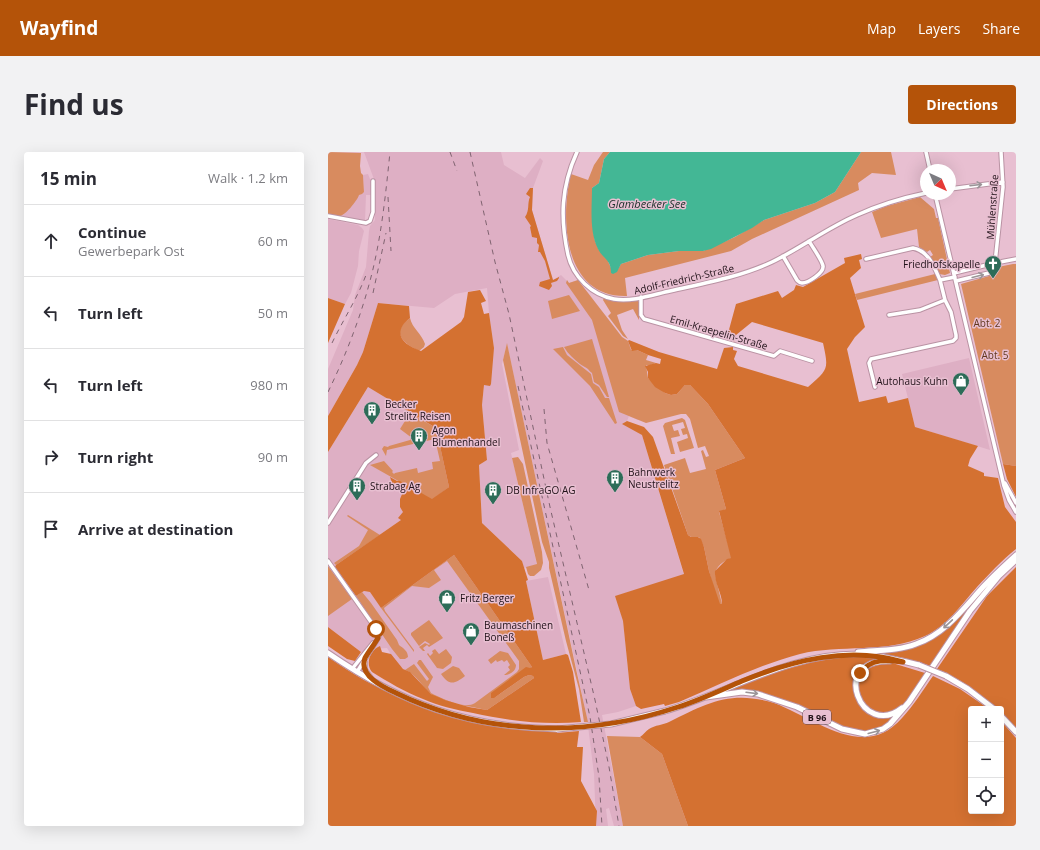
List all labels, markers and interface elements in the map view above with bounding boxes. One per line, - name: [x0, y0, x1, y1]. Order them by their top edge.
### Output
- text: Wayfind: [20, 15, 98, 41]
- text: Map: [867, 19, 896, 38]
- text: Layers: [918, 19, 960, 38]
- text: Share: [982, 19, 1020, 38]
- text: Find us: [24, 85, 124, 123]
- button: Directions: [908, 85, 1016, 124]
- north arrow: [920, 164, 956, 200]
- text: 15 min: [40, 167, 97, 190]
- text: Walk · 1.2 km: [208, 169, 288, 187]
- street label: Mühlenstraße: [983, 174, 1001, 240]
- one-way arrow: [970, 181, 983, 188]
- water label: Glambecker See: [608, 196, 686, 211]
- text: Continue: [78, 222, 146, 242]
- icon: ahead: [40, 230, 62, 252]
- text: 60 m: [258, 232, 288, 250]
- text: Gewerbepark Ost: [78, 242, 184, 260]
- church icon: Friedhofskapelle: [983, 254, 1003, 279]
- place label: Friedhofskapelle: [903, 257, 980, 271]
- street label: Adolf-Friedrich-Straße: [633, 261, 736, 297]
- one-way arrow: [971, 271, 984, 279]
- icon: left: [40, 302, 62, 324]
- text: Turn left: [78, 303, 143, 323]
- text: 50 m: [258, 304, 288, 322]
- street label: Emil-Kraepelin-Straße: [668, 311, 770, 353]
- park label: Abt. 2: [974, 316, 1001, 330]
- park label: Abt. 5: [982, 348, 1009, 362]
- shop icon: Autohaus Kuhn: [951, 371, 971, 396]
- icon: left: [40, 374, 62, 396]
- place label: Autohaus Kuhn: [876, 374, 948, 388]
- text: Turn left: [78, 375, 143, 395]
- text: 980 m: [250, 376, 288, 394]
- place label: Becker Strelitz Reisen: [385, 397, 450, 423]
- building icon: Becker Strelitz Reisen: [362, 400, 382, 425]
- place label: Agon Blumenhandel: [432, 423, 500, 449]
- building icon: Agon Blumenhandel: [409, 426, 429, 451]
- icon: right: [40, 446, 62, 468]
- text: Turn right: [78, 447, 153, 467]
- text: 90 m: [258, 448, 288, 466]
- place label: Bahnwerk Neustrelitz: [628, 465, 679, 491]
- building icon: Bahnwerk Neustrelitz: [605, 468, 625, 493]
- building icon: Strabag Ag: [347, 476, 367, 501]
- place label: Strabag Ag: [370, 479, 421, 493]
- building icon: DB InfraGO AG: [483, 480, 503, 505]
- place label: DB InfraGO AG: [506, 483, 576, 497]
- icon: arrive: [40, 518, 62, 540]
- text: Arrive at destination: [78, 519, 233, 539]
- shop icon: Fritz Berger: [437, 588, 457, 613]
- place label: Fritz Berger: [460, 591, 514, 605]
- place label: Baumaschinen Boneß: [484, 618, 553, 644]
- one-way arrow: [943, 619, 954, 628]
- route start: [367, 620, 385, 638]
- shop icon: Baumaschinen Boneß: [461, 621, 481, 646]
- route end: [851, 664, 869, 682]
- one-way arrow: [745, 689, 758, 697]
- map controls: [968, 706, 1004, 814]
- button: +: [968, 706, 1004, 742]
- road number: B 96: [803, 710, 831, 724]
- one-way arrow: [867, 727, 880, 735]
- button: −: [968, 742, 1004, 778]
- button: locate: [968, 778, 1004, 814]

